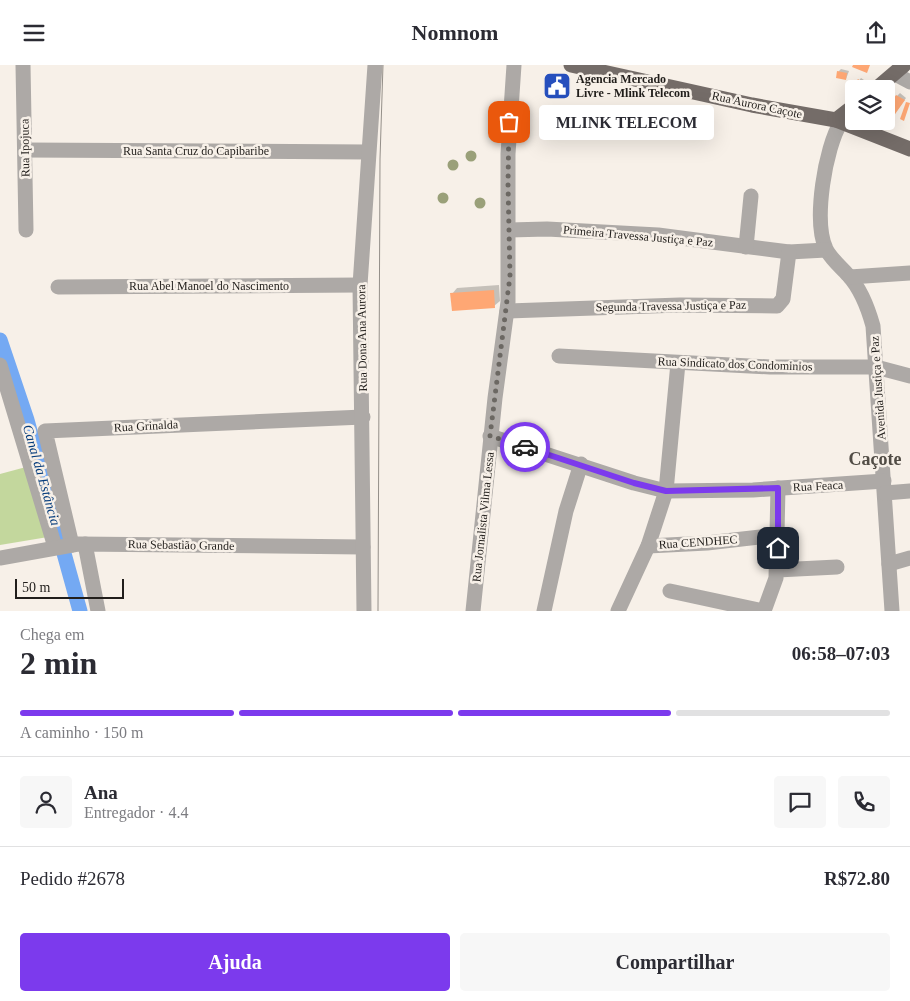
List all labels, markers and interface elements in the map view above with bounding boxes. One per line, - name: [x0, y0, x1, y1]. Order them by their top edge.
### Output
- icon: menu: [20, 19, 48, 47]
- icon: share: [862, 19, 890, 47]
- text: Nomnom: [412, 20, 498, 45]
- public building icon: Agencia Mercado Livre - Mlink Telecom: [542, 71, 572, 101]
- place label: Agencia Mercado Livre - Mlink Telecom: [576, 72, 690, 100]
- map controls: [845, 80, 895, 130]
- button: layers: [845, 80, 895, 130]
- street label: Rua Aurora Caçote: [711, 89, 803, 121]
- pin: [488, 101, 530, 143]
- callout: MLINK TELECOM: [539, 105, 714, 139]
- icon: bag: [495, 108, 523, 136]
- text: MLINK TELECOM: [556, 114, 697, 131]
- street label: Rua Ipojuca: [17, 118, 33, 177]
- street label: Rua Santa Cruz do Capibaribe: [123, 144, 269, 158]
- street label: Primeira Travessa Justiça e Paz: [562, 222, 714, 250]
- street label: Rua Abel Manoel do Nascimento: [129, 279, 289, 293]
- street label: Rua Dona Ana Aurora: [354, 284, 370, 392]
- street label: Segunda Travessa Justiça e Paz: [596, 298, 746, 314]
- street label: Avenida Justiça e Paz: [867, 336, 889, 440]
- street label: Rua Sindicato dos Condominios: [657, 354, 813, 374]
- street label: Rua Grinalda: [114, 417, 179, 435]
- courier: [500, 422, 550, 472]
- water label: Canal da Estância: [20, 423, 63, 527]
- icon: car: [511, 433, 539, 461]
- district label: Caçote: [849, 449, 901, 469]
- street label: Rua Jornalista Vilma Lessa: [469, 451, 497, 583]
- street label: Rua Feaca: [793, 478, 844, 494]
- pin: [757, 527, 799, 569]
- street label: Rua CENDHEC: [658, 532, 738, 552]
- icon: home: [764, 534, 792, 562]
- street label: Rua Sebastião Grande: [128, 537, 234, 553]
- scale bar: [15, 576, 124, 599]
- text: 50 m: [22, 580, 50, 595]
- text: Chega em: [20, 626, 84, 643]
- text: 06:58–07:03: [792, 643, 890, 664]
- text: 2 min: [20, 645, 97, 681]
- text: A caminho · 150 m: [20, 724, 144, 741]
- button: person: [20, 776, 72, 828]
- button: chat: [774, 776, 826, 828]
- button: phone: [838, 776, 890, 828]
- text: Ana: [84, 782, 118, 803]
- text: Entregador · 4.4: [84, 804, 188, 821]
- text: Pedido #2678: [20, 868, 125, 889]
- text: R$72.80: [824, 868, 890, 889]
- button: Ajuda: [20, 933, 450, 991]
- button: Compartilhar: [460, 933, 890, 991]

